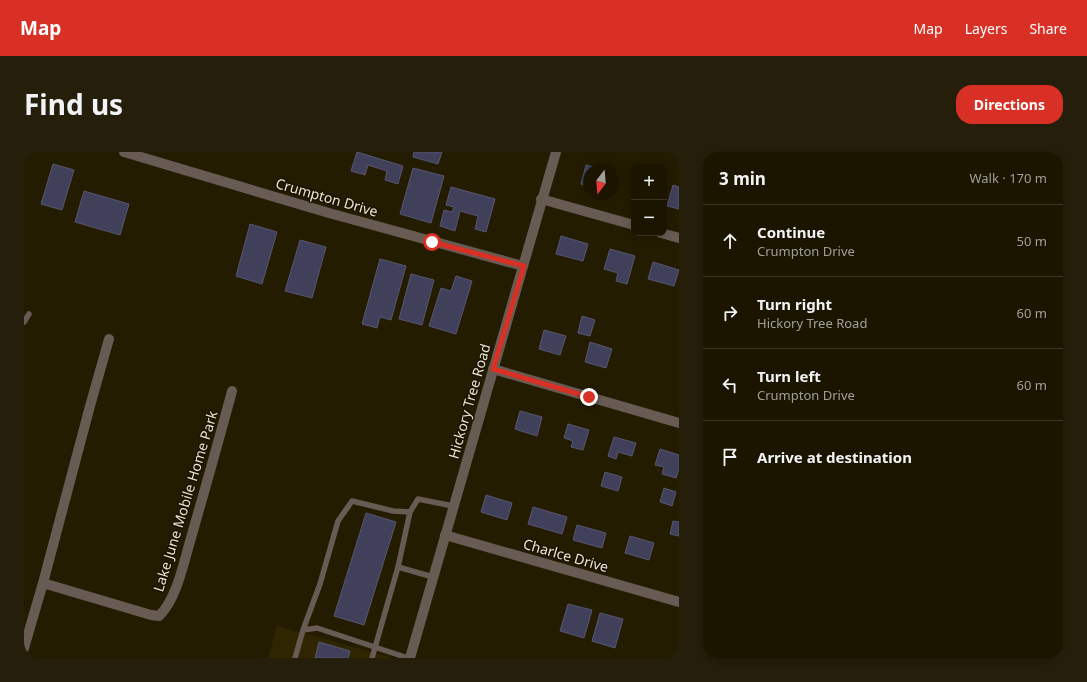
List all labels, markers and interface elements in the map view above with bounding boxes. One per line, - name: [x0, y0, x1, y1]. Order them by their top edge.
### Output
- text: Map: [20, 15, 61, 41]
- text: Map: [914, 19, 943, 38]
- text: Layers: [965, 19, 1007, 38]
- text: Share: [1029, 19, 1067, 38]
- text: Find us: [24, 85, 123, 123]
- button: Directions: [956, 85, 1063, 124]
- north arrow: [583, 164, 619, 200]
- map controls: [631, 164, 667, 236]
- button: +: [631, 164, 667, 200]
- text: 3 min: [719, 167, 766, 190]
- text: Walk · 170 m: [969, 169, 1047, 187]
- street label: Crumpton Drive: [274, 173, 380, 221]
- button: −: [631, 200, 667, 236]
- text: Continue: [757, 222, 825, 242]
- icon: ahead: [719, 230, 741, 252]
- text: 50 m: [1017, 232, 1047, 250]
- route start: [423, 233, 441, 251]
- text: Crumpton Drive: [757, 242, 855, 260]
- text: Turn right: [757, 294, 832, 314]
- icon: right: [719, 302, 741, 324]
- text: 60 m: [1017, 304, 1047, 322]
- text: Hickory Tree Road: [757, 314, 867, 332]
- street label: Hickory Tree Road: [443, 341, 495, 461]
- text: Turn left: [757, 366, 821, 386]
- icon: left: [719, 374, 741, 396]
- text: 60 m: [1017, 376, 1047, 394]
- text: Crumpton Drive: [757, 386, 855, 404]
- route end: [580, 388, 598, 406]
- street label: Lake June Mobile Home Park: [148, 408, 222, 594]
- icon: arrive: [719, 446, 741, 468]
- text: Arrive at destination: [757, 447, 912, 467]
- street label: Charlce Drive: [521, 534, 611, 576]

